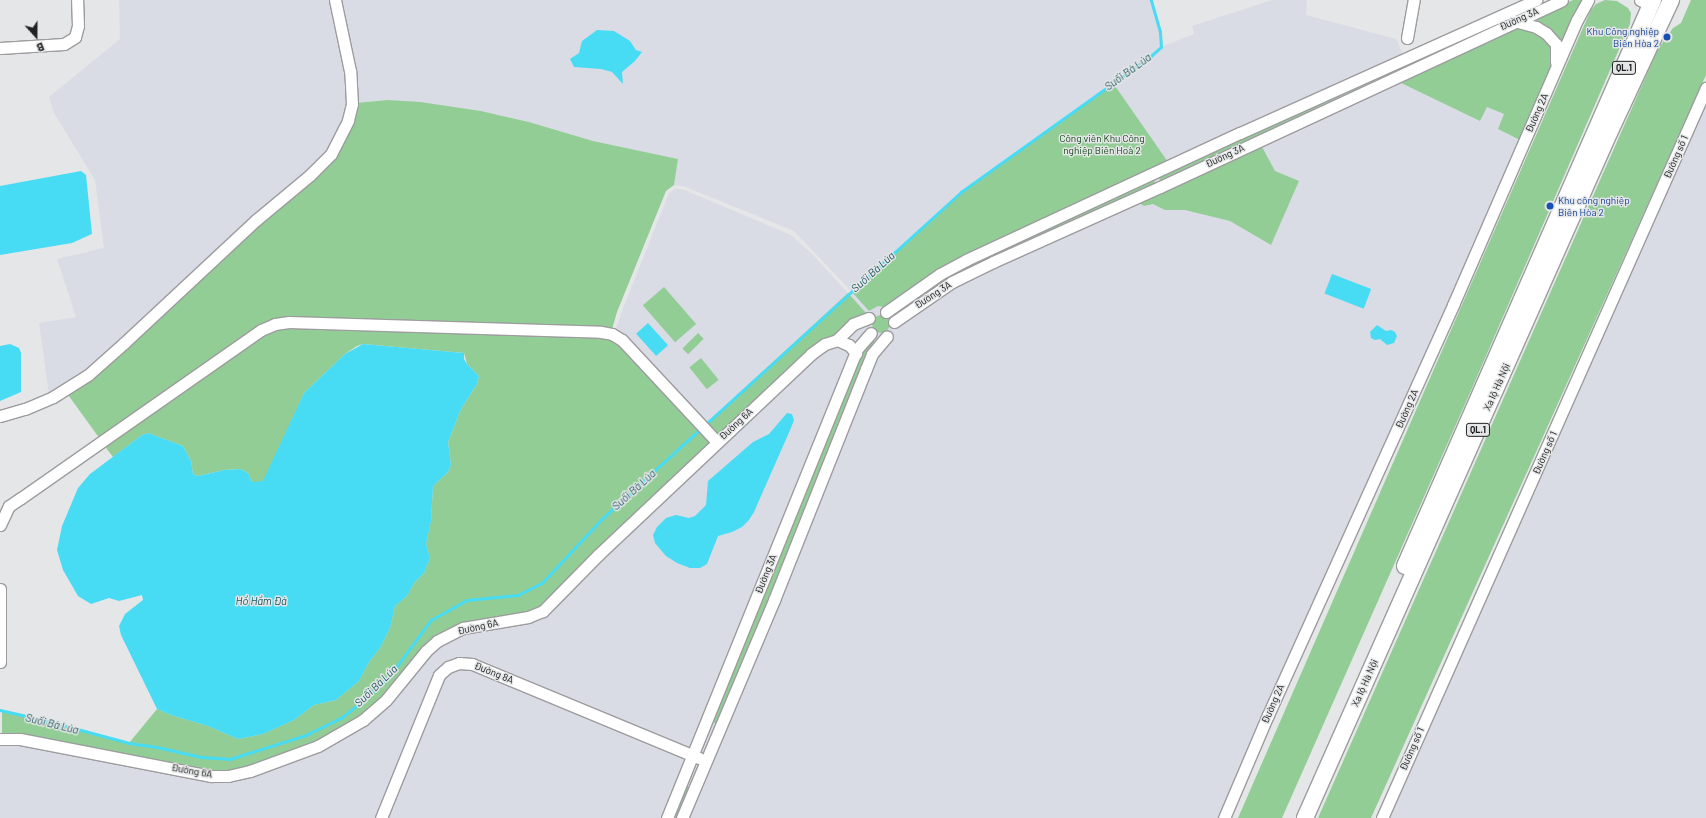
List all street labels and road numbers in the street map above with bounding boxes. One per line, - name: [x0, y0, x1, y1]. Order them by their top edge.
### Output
- street label: Đường 3A: [1498, 5, 1540, 33]
- road number: QL.1: [1611, 61, 1637, 75]
- street label: Đường 2A: [1523, 92, 1551, 134]
- street label: Đường số 1: [1661, 134, 1691, 180]
- street label: Đường 3A: [1204, 142, 1246, 170]
- street label: Đường 3A: [912, 279, 954, 311]
- street label: Xa lộ Hà Nội: [1481, 361, 1513, 413]
- street label: Đường 2A: [1393, 388, 1421, 430]
- street label: Đường 6A: [717, 405, 755, 443]
- road number: QL.1: [1465, 423, 1491, 437]
- street label: Đường số 1: [1530, 430, 1560, 476]
- street label: Đường 3A: [753, 553, 779, 595]
- street label: Đường 6A: [456, 616, 500, 638]
- street label: Xa lộ Hà Nội: [1349, 657, 1381, 709]
- street label: Đường 8A: [473, 660, 515, 686]
- street label: Đường 2A: [1259, 683, 1287, 725]
- street label: Đường số 1: [1397, 726, 1427, 772]
- street label: Đường 6A: [171, 761, 213, 781]

